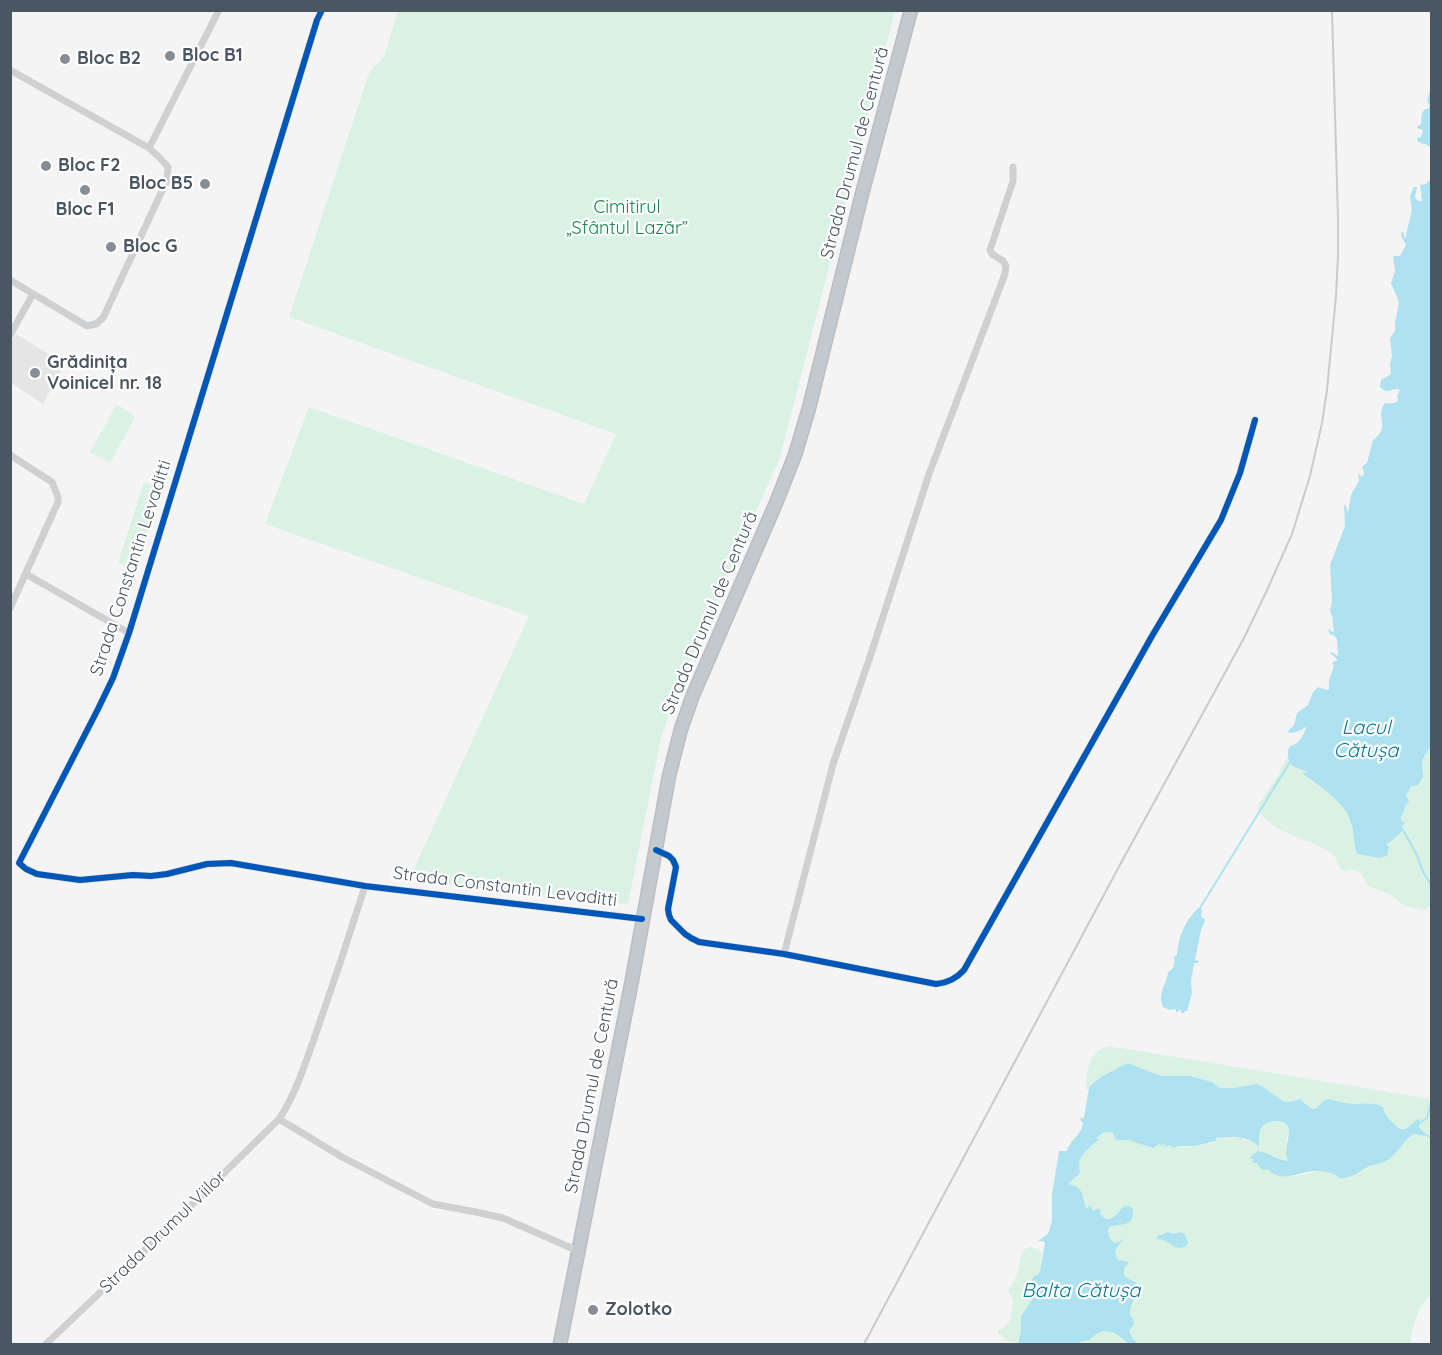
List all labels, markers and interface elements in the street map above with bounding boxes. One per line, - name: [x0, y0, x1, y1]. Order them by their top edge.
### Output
- place label: Bloc B1: [182, 45, 243, 67]
- street label: Strada Drumul de Centură: [816, 45, 894, 261]
- place label: Bloc B2: [77, 48, 141, 70]
- marker: Bloc B1: [163, 49, 177, 63]
- marker: Bloc B2: [58, 52, 72, 66]
- place label: Bloc F2: [58, 155, 120, 177]
- marker: Bloc F2: [39, 159, 53, 173]
- place label: Bloc B5: [129, 173, 193, 195]
- marker: Bloc B5: [198, 177, 212, 191]
- marker: Bloc F1: [78, 183, 92, 197]
- park label: Cimitirul „Sfântul Lazăr”: [566, 197, 688, 240]
- place label: Bloc F1: [55, 199, 115, 221]
- place label: Bloc G: [123, 236, 178, 258]
- marker: Bloc G: [104, 240, 118, 254]
- place label: Grădinița Voinicel nr. 18: [47, 352, 162, 394]
- marker: Grădinița Voinicel nr. 18: [28, 366, 42, 380]
- street label: Strada Constantin Levaditti: [86, 457, 176, 679]
- street label: Strada Drumul de Centură: [657, 508, 763, 718]
- water label: Lacul Cătușa: [1334, 716, 1398, 763]
- street label: Strada Constantin Levaditti: [392, 863, 618, 911]
- street label: Strada Drumul de Centură: [561, 977, 623, 1195]
- street label: Strada Drumul Viilor: [95, 1166, 231, 1298]
- water label: Balta Cătușa: [1022, 1279, 1140, 1303]
- place label: Zolotko: [605, 1299, 672, 1321]
- marker: Zolotko: [586, 1303, 600, 1317]

